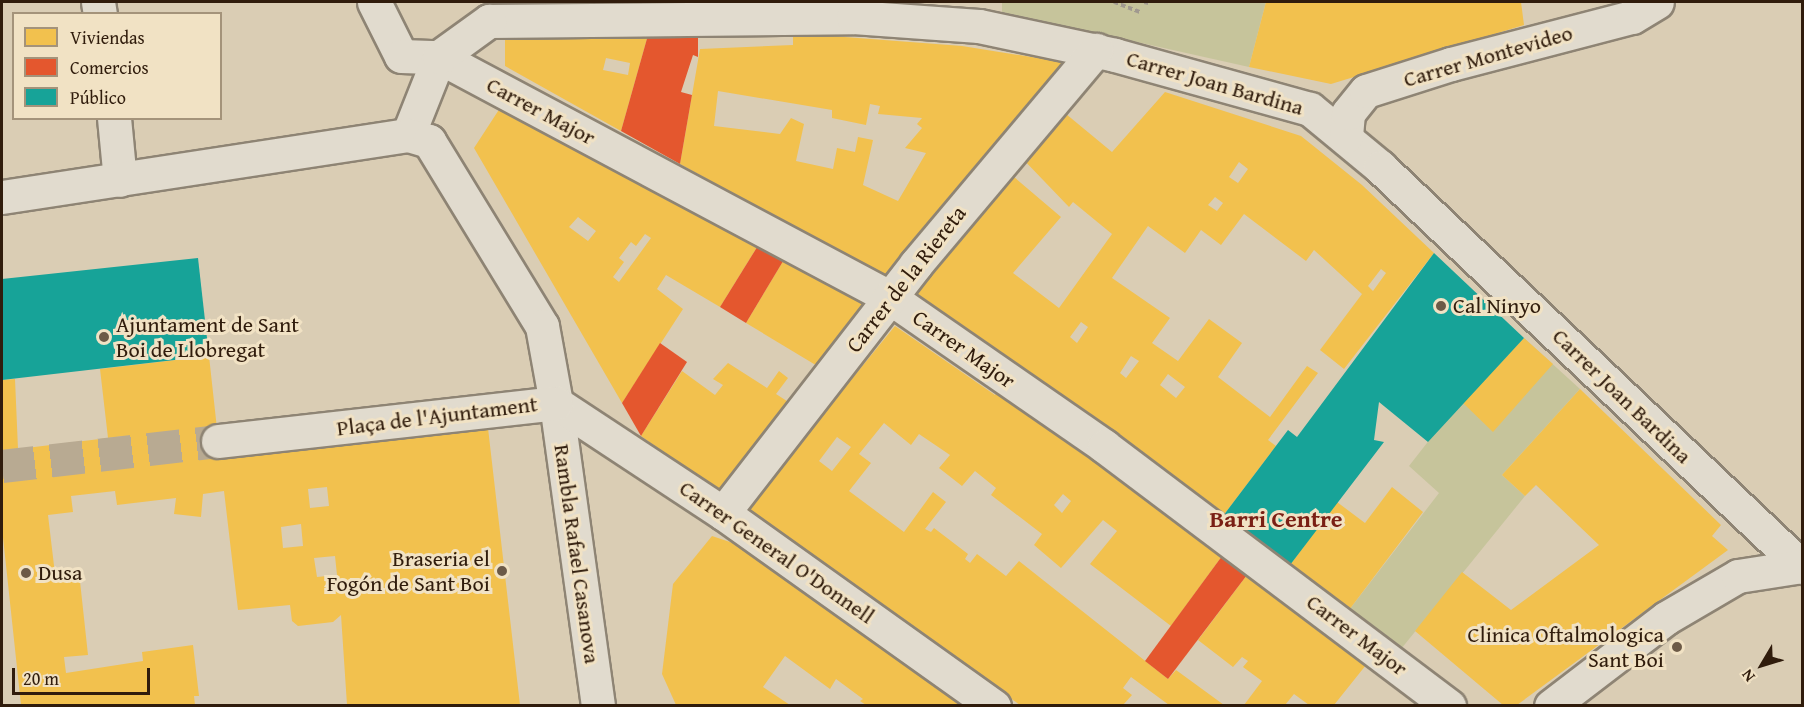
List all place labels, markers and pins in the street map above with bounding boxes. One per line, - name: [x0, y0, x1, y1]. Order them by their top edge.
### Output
- place label: Cal Ninyo: [1453, 293, 1541, 319]
- marker: Cal Ninyo: [1434, 299, 1448, 313]
- place label: Ajuntament de Sant Boi de Llobregat: [116, 311, 299, 362]
- marker: Ajuntament de Sant Boi de Llobregat: [97, 330, 111, 344]
- place label: Braseria el Fogón de Sant Boi: [327, 545, 490, 596]
- place label: Dusa: [38, 560, 82, 586]
- marker: Braseria el Fogón de Sant Boi: [495, 564, 509, 578]
- marker: Dusa: [19, 566, 33, 580]
- place label: Clinica Oftalmologica Sant Boi: [1468, 621, 1664, 672]
- marker: Clinica Oftalmologica Sant Boi: [1668, 638, 1686, 656]

